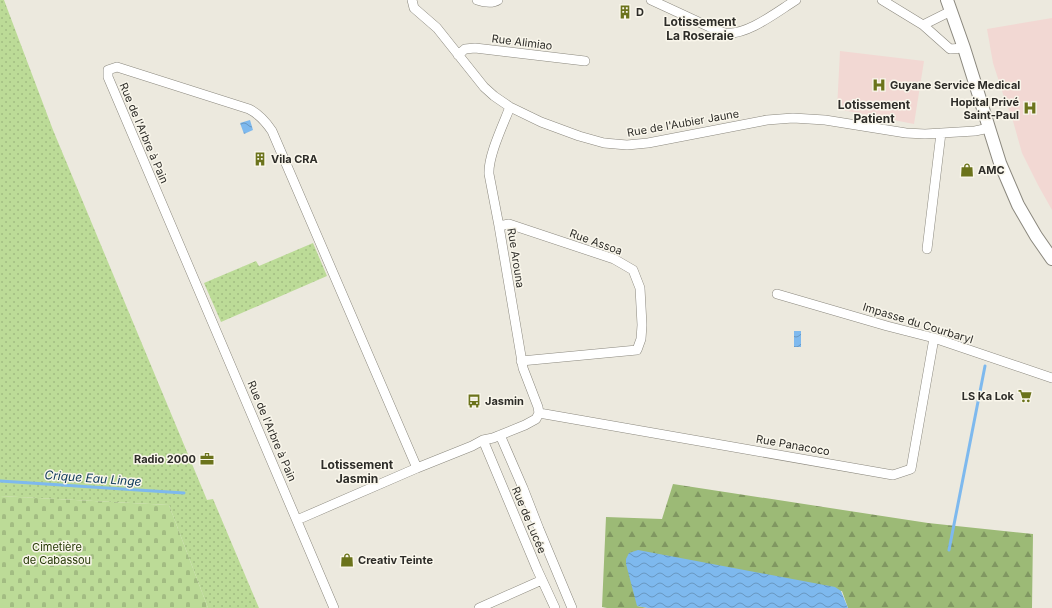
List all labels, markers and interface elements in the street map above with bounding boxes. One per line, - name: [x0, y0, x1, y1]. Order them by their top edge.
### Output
- building icon: D: [617, 4, 633, 20]
- place label: D: [636, 5, 644, 19]
- district label: Lotissement La Roseraie: [664, 14, 737, 43]
- street label: Rue Alimiao: [491, 31, 554, 53]
- hospital icon: Guyane Service Medical: [871, 77, 887, 93]
- place label: Guyane Service Medical: [890, 78, 1020, 92]
- street label: Rue de l'Arbre à Pain: [116, 80, 172, 186]
- place label: Hopital Privé Saint-Paul: [950, 95, 1019, 122]
- district label: Lotissement Patient: [838, 97, 911, 126]
- hospital icon: Hopital Privé Saint-Paul: [1022, 100, 1038, 116]
- street label: Rue de l'Aubier Jaune: [626, 106, 740, 140]
- building icon: Vila CRA: [252, 151, 268, 167]
- place label: Vila CRA: [271, 152, 318, 166]
- shop icon: AMC: [959, 162, 975, 178]
- place label: AMC: [978, 163, 1005, 177]
- street label: Rue Assoa: [568, 226, 624, 258]
- street label: Rue Arouna: [504, 227, 528, 289]
- street label: Impasse du Courbaryl: [861, 300, 975, 346]
- street label: Rue de l'Arbre à Pain: [244, 378, 300, 484]
- supermarket icon: LS Ka Lok: [1017, 388, 1033, 404]
- place label: LS Ka Lok: [962, 389, 1015, 403]
- bus stop icon: Jasmin: [466, 393, 482, 409]
- place label: Jasmin: [485, 394, 524, 408]
- street label: Rue Panacoco: [755, 432, 831, 458]
- office icon: Radio 2000: [199, 451, 215, 467]
- place label: Radio 2000: [134, 452, 196, 466]
- district label: Lotissement Jasmin: [321, 457, 394, 486]
- water label: Crique Eau Linge: [44, 467, 142, 489]
- street label: Rue de Lucée: [509, 485, 549, 555]
- park label: Cimetière de Cabassou: [23, 540, 91, 567]
- shop icon: Creativ Teinte: [339, 552, 355, 568]
- place label: Creativ Teinte: [358, 553, 433, 567]

